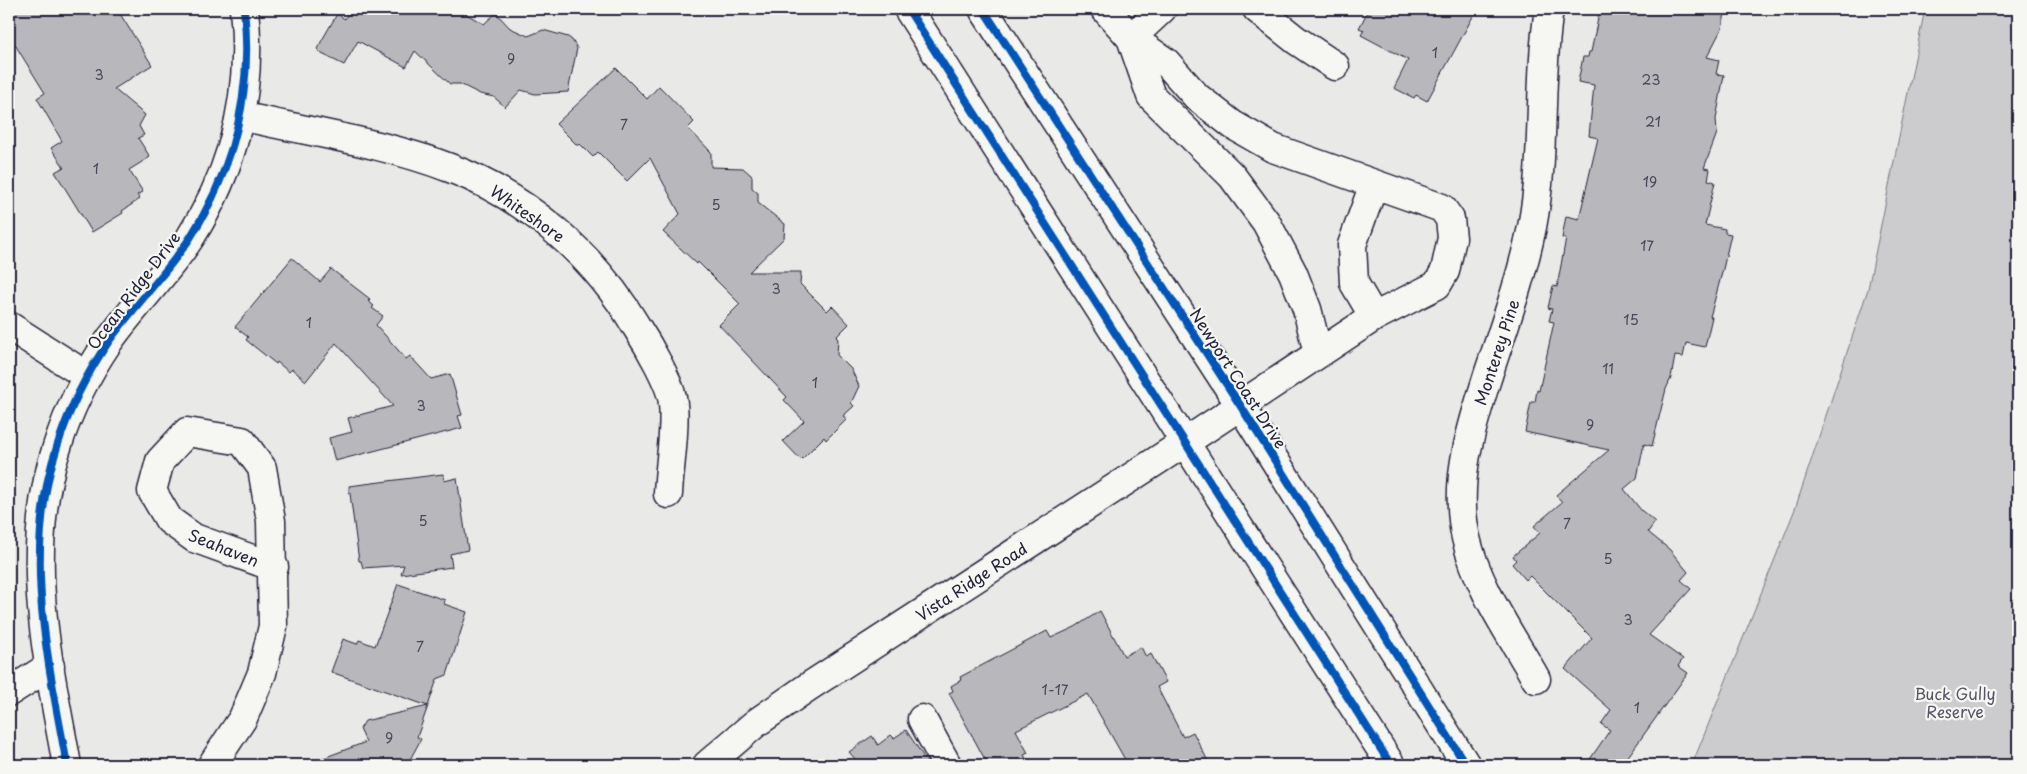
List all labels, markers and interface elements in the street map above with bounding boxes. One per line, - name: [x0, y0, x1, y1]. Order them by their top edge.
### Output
- house number: 1: [1432, 42, 1438, 63]
- house number: 9: [507, 48, 515, 69]
- house number: 3: [94, 64, 104, 85]
- house number: 23: [1642, 69, 1660, 90]
- house number: 21: [1645, 111, 1661, 132]
- house number: 7: [620, 114, 628, 135]
- house number: 1: [93, 158, 99, 179]
- house number: 19: [1643, 171, 1657, 192]
- street label: Whiteshore: [486, 179, 570, 247]
- house number: 5: [711, 194, 721, 215]
- street label: Ocean Ridge Drive: [81, 226, 185, 354]
- house number: 17: [1640, 235, 1654, 256]
- house number: 3: [771, 278, 781, 299]
- street label: Monterey Pine: [1468, 296, 1524, 408]
- street label: Newport Coast Drive: [1185, 303, 1293, 453]
- house number: 15: [1623, 309, 1639, 330]
- house number: 1: [306, 312, 312, 333]
- house number: 11: [1602, 358, 1614, 379]
- house number: 1: [812, 372, 818, 393]
- house number: 3: [416, 395, 426, 416]
- house number: 9: [1586, 414, 1594, 435]
- house number: 5: [418, 510, 428, 531]
- house number: 7: [1563, 513, 1571, 534]
- street label: Seahaven: [185, 522, 263, 572]
- street label: Vista Ridge Road: [911, 536, 1031, 626]
- house number: 5: [1603, 548, 1613, 569]
- house number: 3: [1623, 609, 1633, 630]
- house number: 7: [416, 636, 424, 657]
- house number: 1-17: [1042, 679, 1069, 700]
- park label: Buck Gully Reserve: [1914, 681, 1996, 723]
- house number: 1: [1634, 697, 1640, 718]
- house number: 9: [385, 727, 393, 748]

